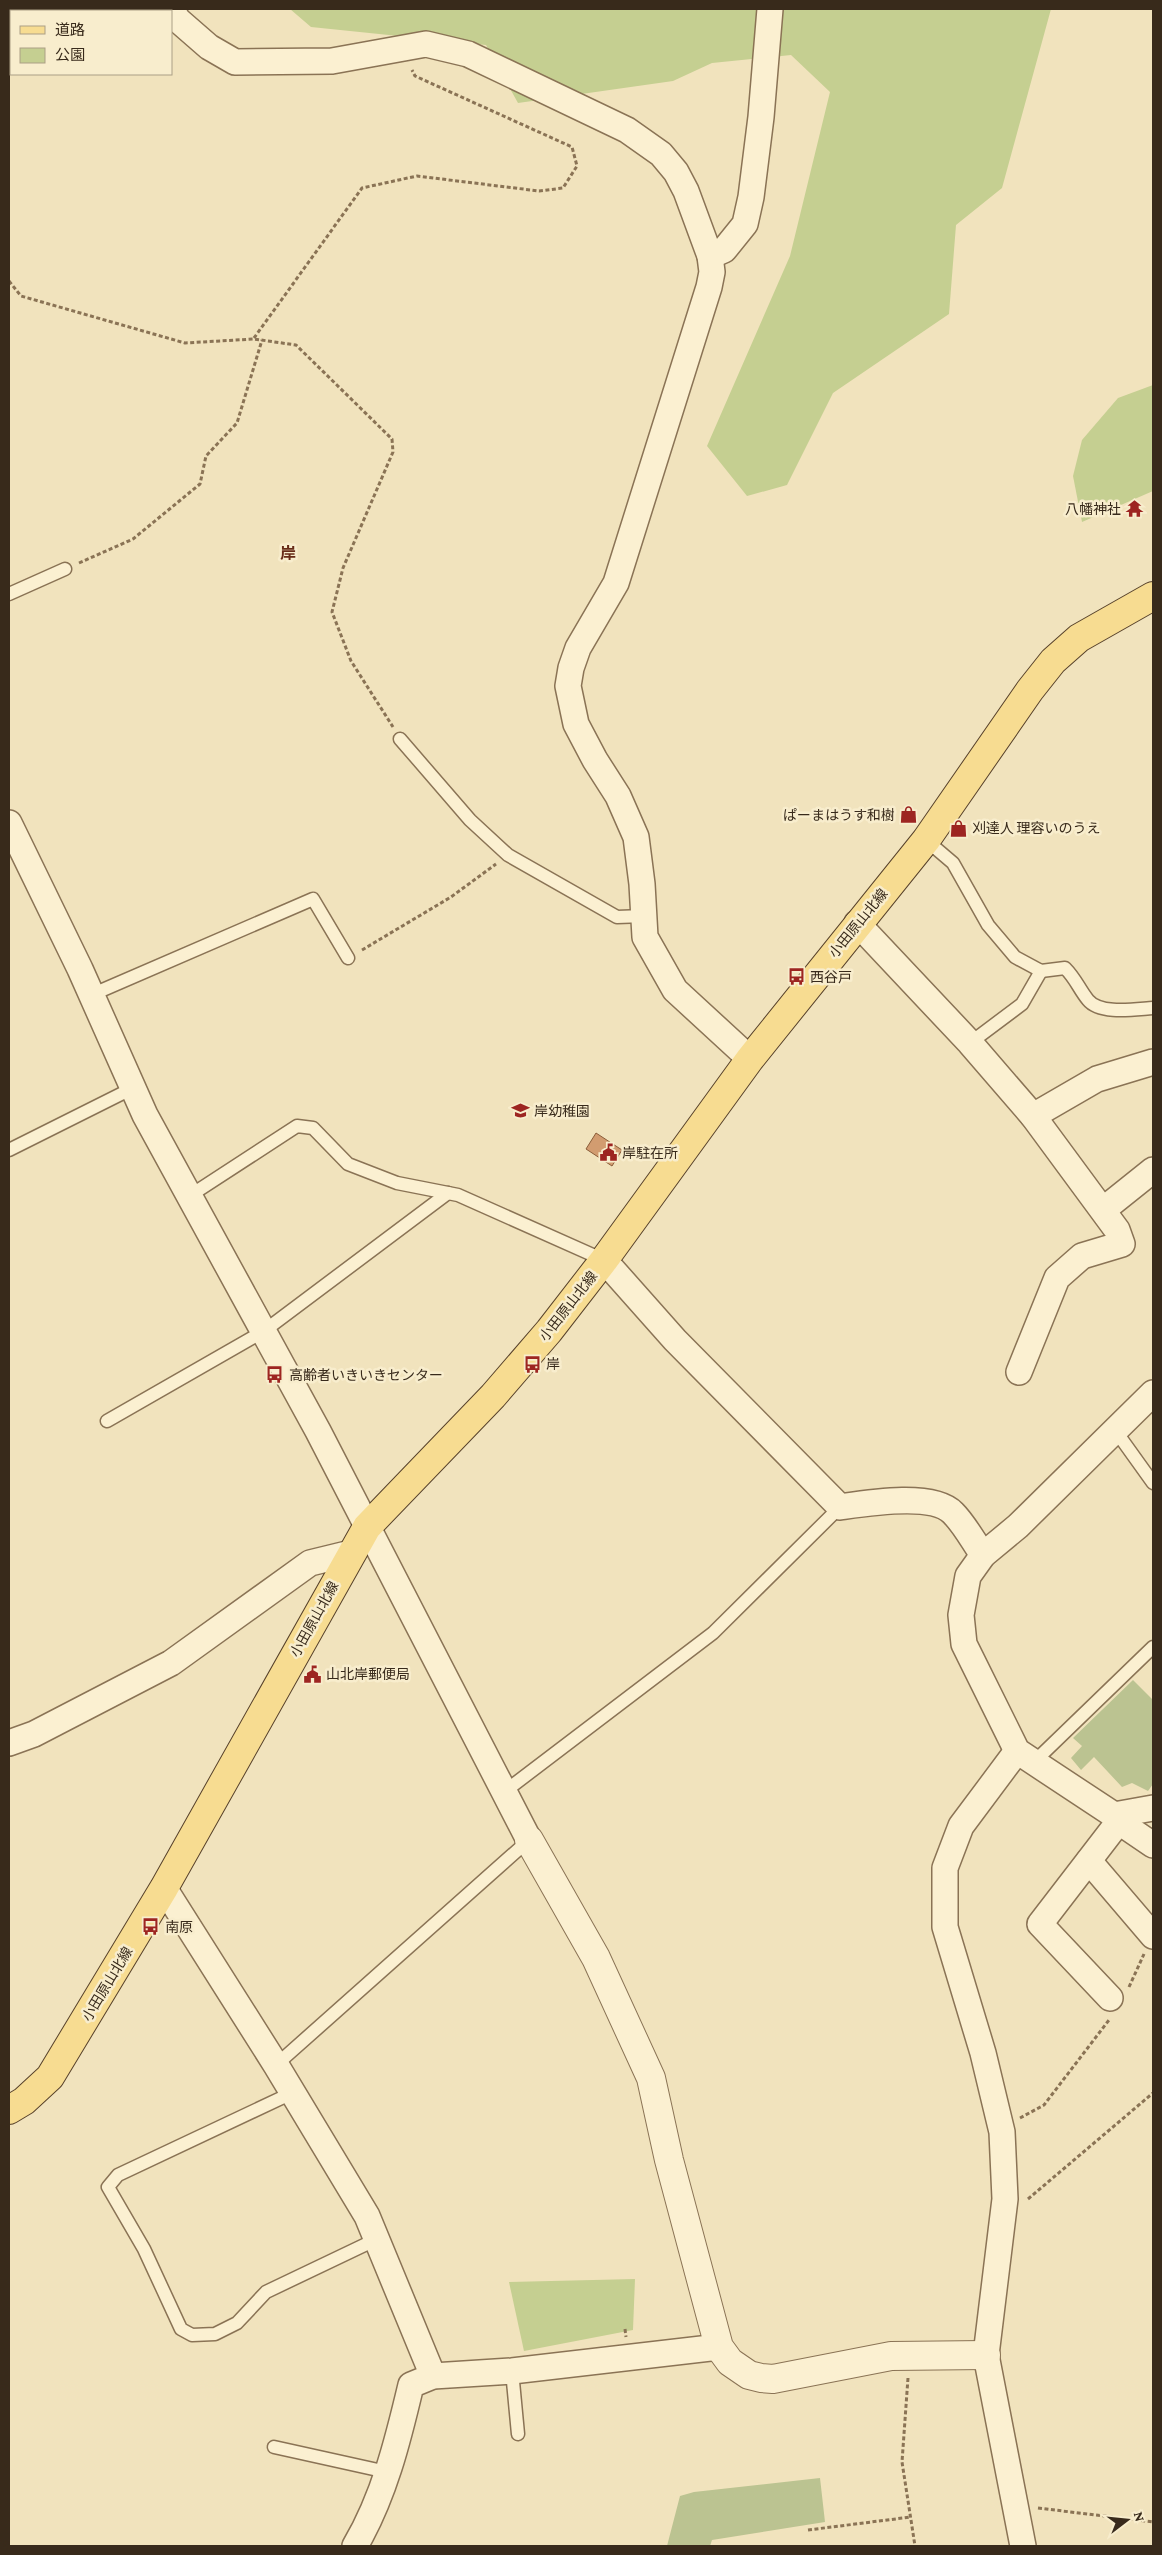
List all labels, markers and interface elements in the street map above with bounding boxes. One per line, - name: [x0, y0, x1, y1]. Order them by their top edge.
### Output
- legend: [10, 10, 172, 75]
- text: 道路: [55, 22, 85, 38]
- text: 公園: [55, 47, 85, 63]
- temple icon: 八幡神社: [1125, 499, 1145, 519]
- place label: 八幡神社: [1065, 501, 1121, 517]
- district label: 岸: [280, 545, 296, 562]
- shop icon: ぱーまはうす和樹: [899, 805, 919, 825]
- place label: ぱーまはうす和樹: [783, 807, 895, 823]
- shop icon: 刈達人 理容いのうえ: [948, 818, 968, 838]
- place label: 刈達人 理容いのうえ: [972, 820, 1101, 836]
- street label: 小田原山北線: [825, 885, 891, 961]
- bus stop icon: 西谷戸: [786, 967, 806, 987]
- place label: 西谷戸: [810, 969, 852, 985]
- school or university icon: 岸幼稚園: [510, 1101, 530, 1121]
- place label: 岸幼稚園: [534, 1103, 590, 1119]
- public building icon: 岸駐在所: [598, 1143, 618, 1163]
- place label: 岸駐在所: [622, 1145, 678, 1161]
- street label: 小田原山北線: [536, 1268, 600, 1344]
- bus stop icon: 岸: [522, 1354, 542, 1374]
- place label: 岸: [546, 1356, 560, 1372]
- bus stop icon: 高齢者いきいきセンター: [265, 1365, 285, 1385]
- place label: 高齢者いきいきセンター: [289, 1367, 443, 1383]
- street label: 小田原山北線: [287, 1578, 341, 1660]
- public building icon: 山北岸郵便局: [302, 1664, 322, 1684]
- place label: 山北岸郵便局: [326, 1666, 410, 1682]
- bus stop icon: 南原: [141, 1917, 161, 1937]
- place label: 南原: [165, 1919, 193, 1935]
- street label: 小田原山北線: [79, 1944, 135, 2024]
- north arrow: [1102, 2495, 1152, 2545]
- text: N: [1130, 2510, 1149, 2524]

